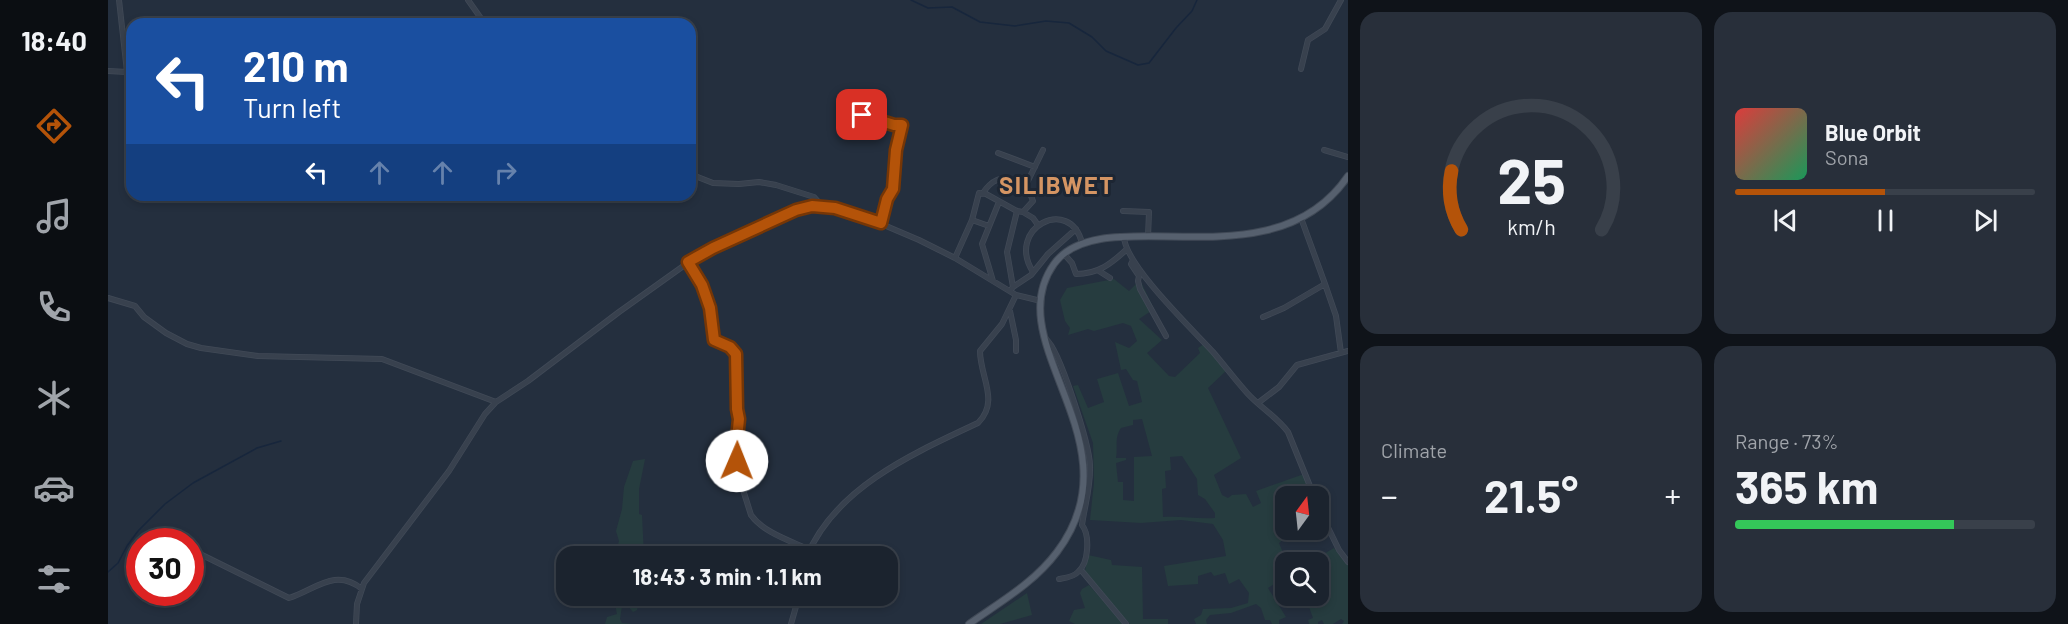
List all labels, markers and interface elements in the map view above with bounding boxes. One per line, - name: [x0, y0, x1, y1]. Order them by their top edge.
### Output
- text: 18:40: [21, 24, 87, 56]
- text: 210 m: [243, 40, 349, 90]
- icon: left: [144, 42, 222, 120]
- pin: [836, 89, 887, 140]
- text: Turn left: [243, 91, 341, 123]
- icon: arrive: [845, 98, 878, 131]
- icon: directions: [33, 105, 75, 147]
- text: Blue Orbit: [1825, 119, 1921, 145]
- text: 25: [1497, 142, 1565, 216]
- text: Sona: [1825, 145, 1869, 169]
- icon: left: [300, 156, 333, 189]
- icon: ahead: [363, 156, 396, 189]
- icon: ahead: [426, 156, 459, 189]
- icon: right: [489, 156, 522, 189]
- district label: SILIBWET: [999, 170, 1115, 199]
- icon: music: [33, 195, 75, 237]
- icon: previous: [1769, 204, 1802, 237]
- icon: pause: [1869, 204, 1902, 237]
- icon: next: [1969, 204, 2002, 237]
- text: km/h: [1507, 214, 1555, 239]
- icon: phone: [33, 286, 75, 328]
- icon: climate: [33, 377, 75, 419]
- position arrow: [705, 429, 769, 493]
- text: Range · 73%: [1735, 429, 1839, 453]
- text: Climate: [1381, 438, 1447, 462]
- text: 365 km: [1735, 459, 1878, 513]
- icon: car: [33, 467, 75, 509]
- text: 21.5°: [1484, 468, 1578, 522]
- text: −: [1381, 475, 1398, 515]
- text: +: [1665, 475, 1681, 515]
- north arrow: [1275, 486, 1329, 540]
- map controls: [1275, 486, 1329, 606]
- speed limit sign: 30: [126, 528, 204, 606]
- button: search: [1275, 552, 1329, 606]
- icon: filters: [33, 558, 75, 600]
- text: 18:43 · 3 min · 1.1 km: [632, 563, 822, 589]

